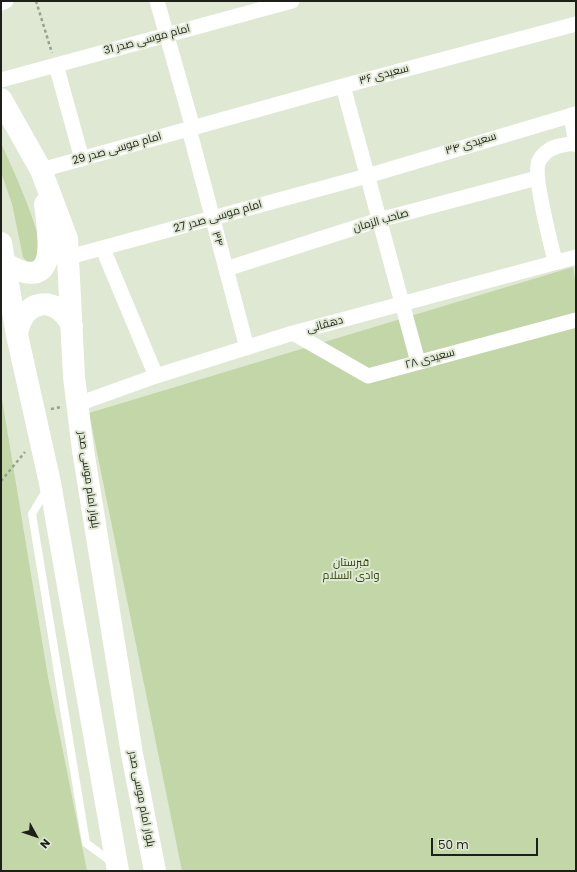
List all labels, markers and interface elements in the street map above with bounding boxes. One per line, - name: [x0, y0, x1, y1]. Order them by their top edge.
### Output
- street label: امام موسی صدر 31: [102, 22, 192, 58]
- street label: سعیدی ۳۶: [358, 62, 410, 88]
- street label: امام موسی صدر 29: [71, 130, 163, 168]
- street label: سعیدی ۳۴: [444, 130, 498, 158]
- street label: امام موسی صدر 27: [172, 198, 264, 236]
- street label: صاحب الزمان: [352, 207, 410, 235]
- street label: ۳۴: [209, 230, 225, 248]
- street label: دهقانی: [305, 314, 345, 336]
- street label: سعیدی ۲۸: [404, 346, 456, 372]
- street label: بلوار امام موسی صدر: [75, 431, 101, 529]
- park label: قبرستان وادی السلام: [323, 556, 379, 582]
- street label: بلوار امام موسی صدر: [125, 750, 157, 848]
- north arrow: [16, 816, 56, 856]
- scale bar: [433, 830, 540, 856]
- text: N: [36, 835, 54, 852]
- text: 50 m: [438, 836, 469, 853]

